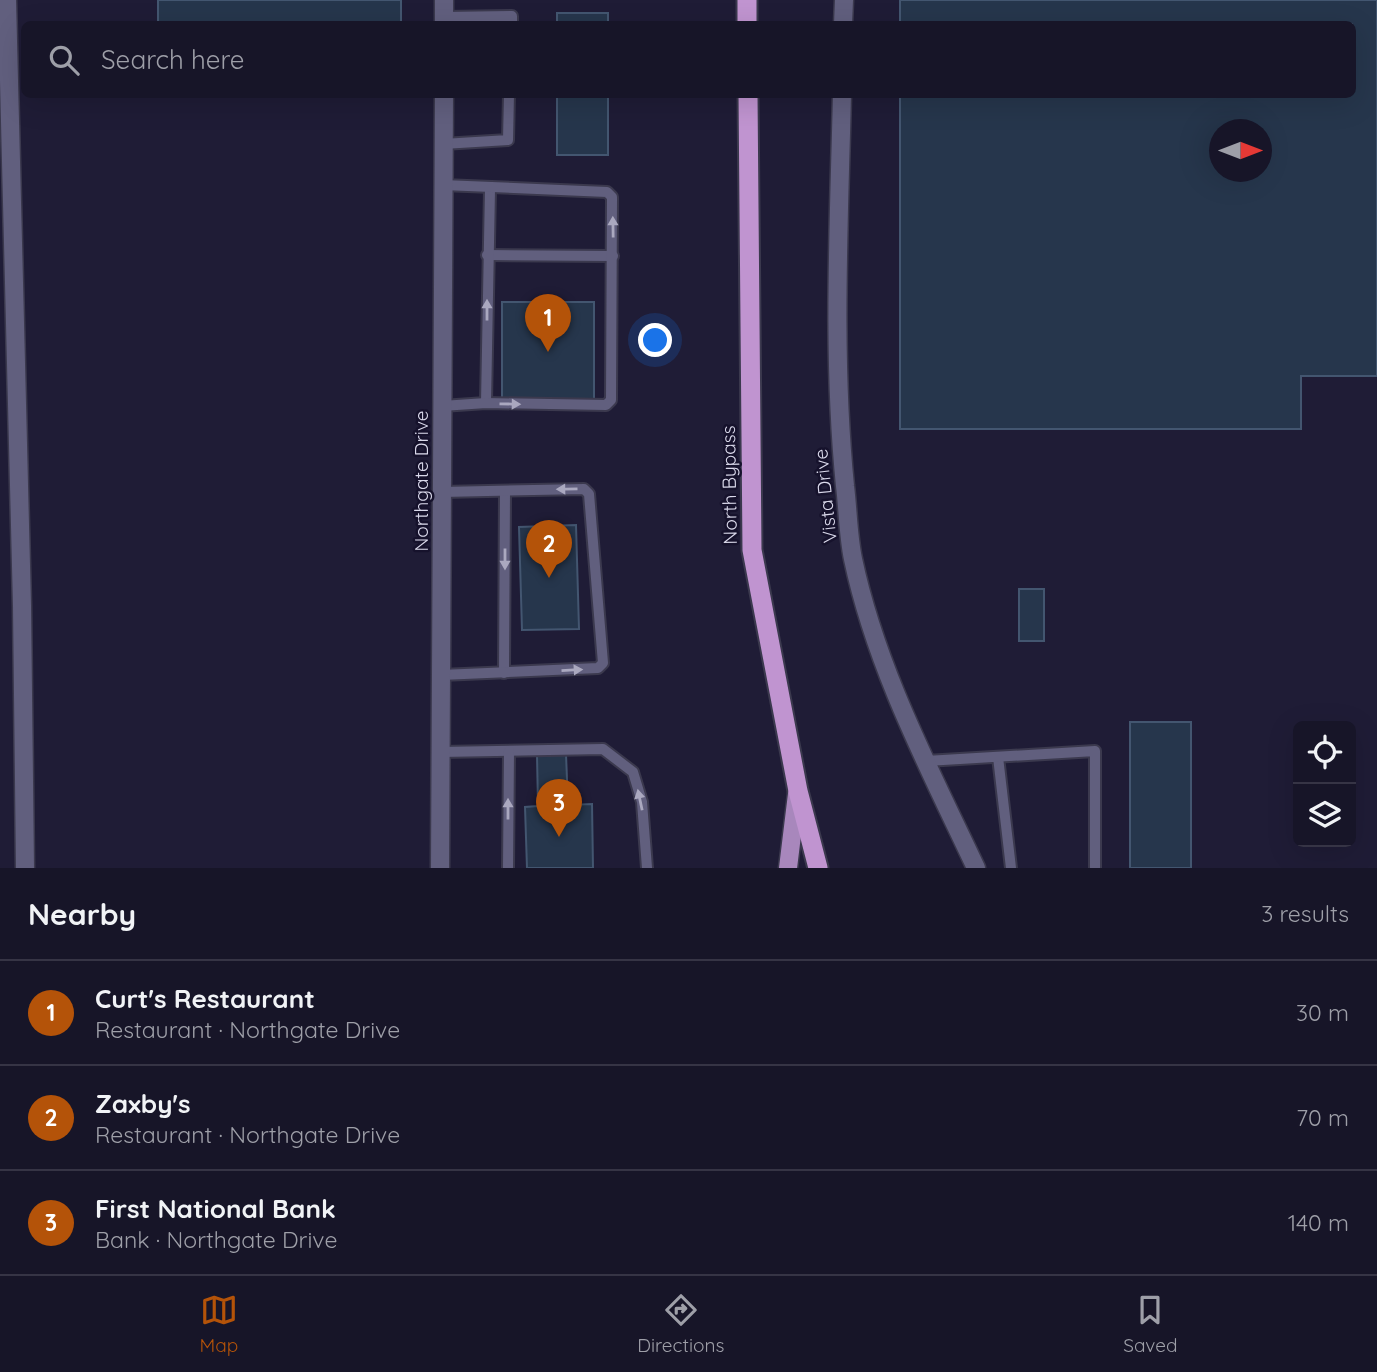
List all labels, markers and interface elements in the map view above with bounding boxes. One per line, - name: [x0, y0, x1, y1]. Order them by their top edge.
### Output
- search box: [21, 21, 1356, 98]
- icon: search: [45, 41, 83, 79]
- text: Search here: [101, 43, 245, 76]
- north arrow: [1209, 119, 1272, 182]
- one-way arrow: [607, 216, 618, 238]
- pin: 1: [525, 294, 571, 352]
- one-way arrow: [481, 299, 493, 321]
- your location: [638, 323, 672, 357]
- one-way arrow: [499, 398, 521, 409]
- street label: Northgate Drive: [409, 410, 433, 552]
- street label: North Bypass: [716, 425, 742, 545]
- street label: Vista Drive: [808, 448, 842, 544]
- one-way arrow: [555, 484, 577, 495]
- pin: 2: [526, 520, 572, 578]
- one-way arrow: [499, 548, 511, 570]
- one-way arrow: [561, 664, 583, 675]
- map controls: [1293, 721, 1356, 847]
- button: locate: [1293, 721, 1356, 784]
- pin: 3: [536, 779, 582, 837]
- button: layers: [1293, 784, 1356, 847]
- one-way arrow: [635, 789, 646, 811]
- one-way arrow: [502, 798, 514, 820]
- text: Nearby: [28, 895, 136, 933]
- text: 3 results: [1261, 899, 1349, 928]
- text: Curt's Restaurant: [95, 982, 315, 1015]
- text: 1: [47, 998, 55, 1027]
- text: 30 m: [1296, 998, 1349, 1027]
- text: Restaurant · Northgate Drive: [95, 1015, 400, 1044]
- text: Zaxby's: [95, 1087, 190, 1120]
- text: 2: [44, 1103, 58, 1132]
- text: 70 m: [1296, 1103, 1349, 1132]
- text: Restaurant · Northgate Drive: [95, 1120, 400, 1149]
- text: First National Bank: [95, 1192, 336, 1225]
- text: 3: [45, 1208, 57, 1237]
- text: 140 m: [1288, 1208, 1349, 1237]
- text: Bank · Northgate Drive: [95, 1225, 337, 1254]
- tab: Map: [200, 1291, 238, 1357]
- tab: Directions: [637, 1291, 724, 1357]
- tab: Saved: [1123, 1291, 1178, 1357]

